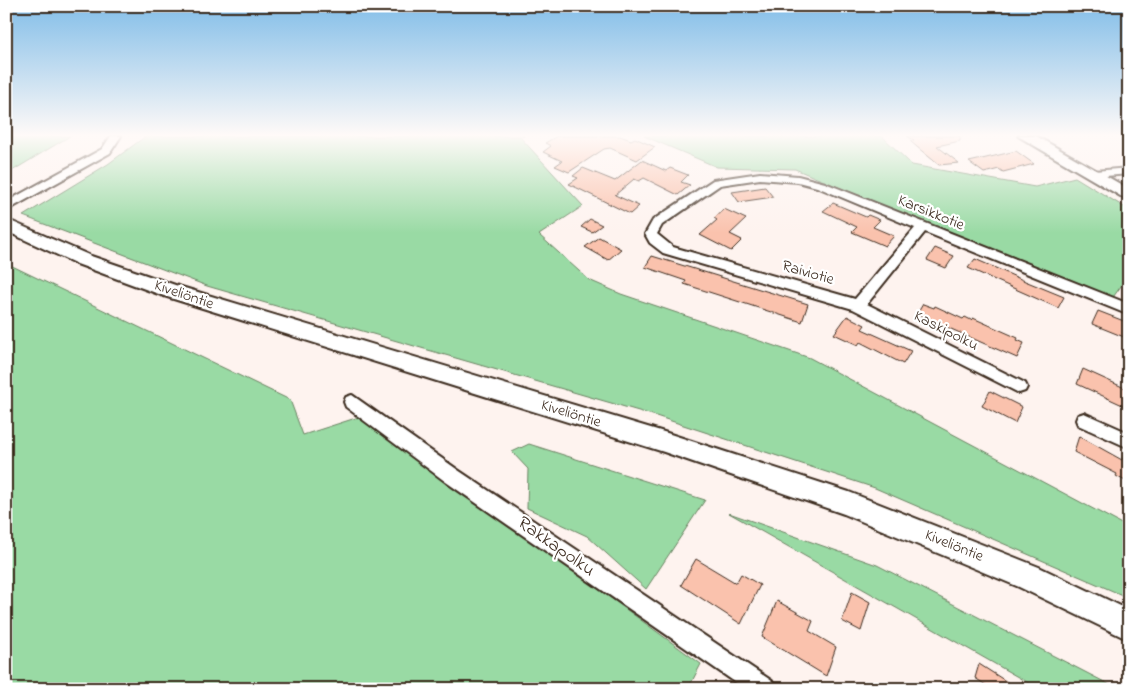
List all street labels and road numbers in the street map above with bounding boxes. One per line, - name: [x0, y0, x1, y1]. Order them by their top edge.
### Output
- street label: Karsikkotie: [894, 189, 969, 238]
- street label: Raiviotie: [779, 254, 838, 292]
- street label: Kiveliöntie: [151, 274, 218, 317]
- street label: Kaskipolku: [909, 304, 983, 358]
- street label: Kiveliöntie: [538, 394, 605, 435]
- street label: Rakkapolku: [512, 510, 601, 584]
- street label: Kiveliöntie: [921, 523, 988, 569]

